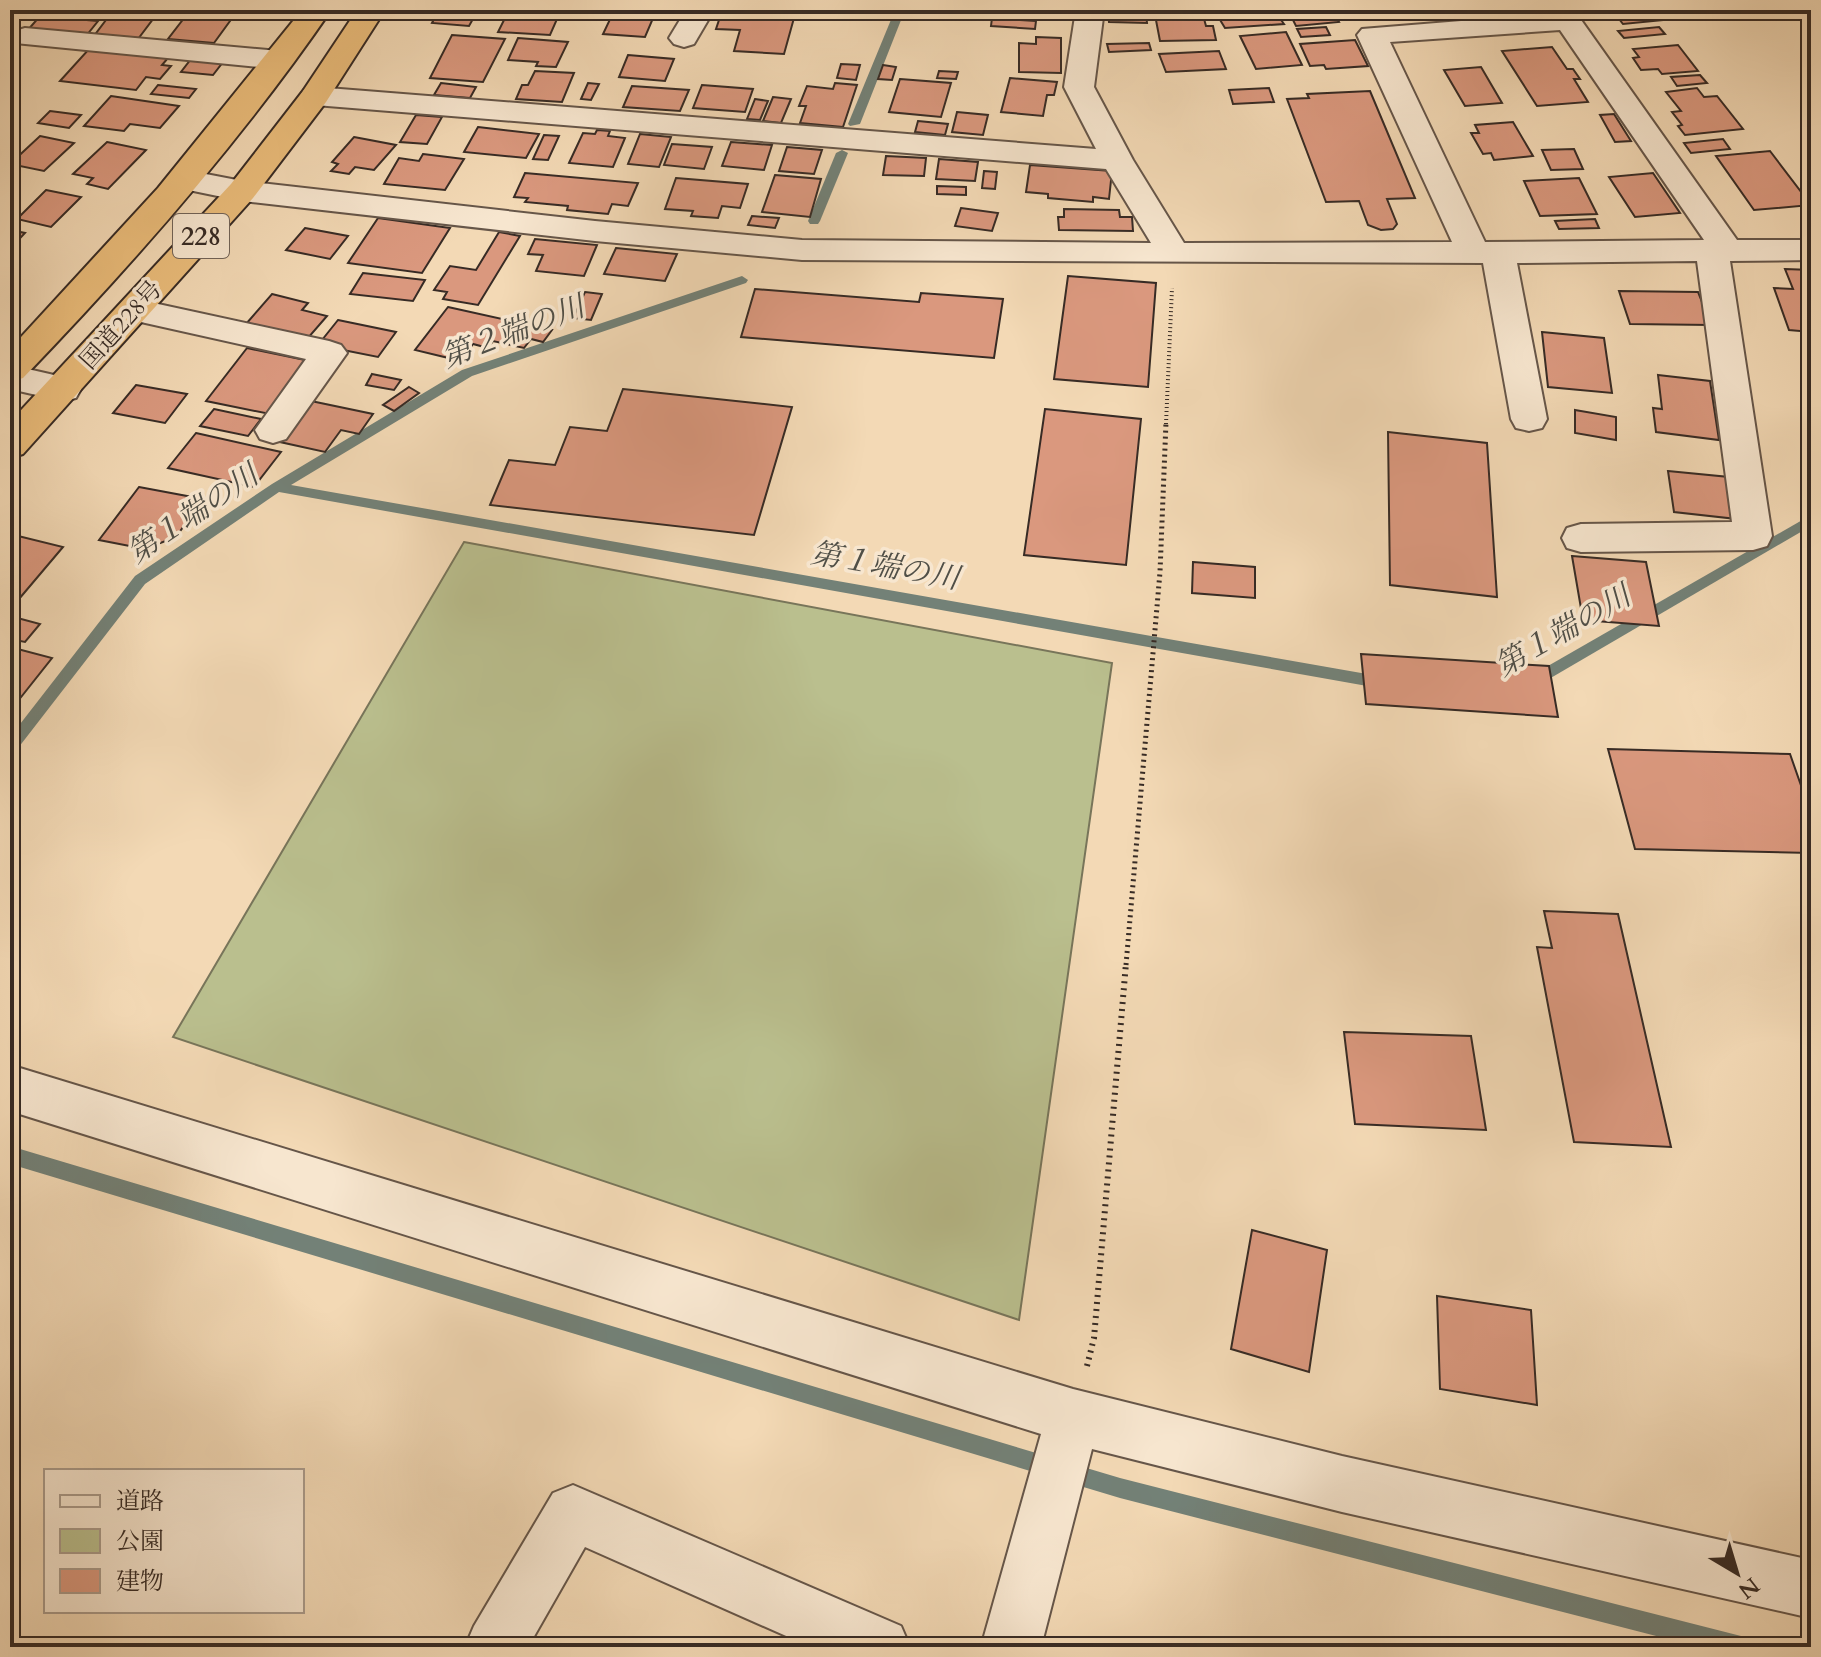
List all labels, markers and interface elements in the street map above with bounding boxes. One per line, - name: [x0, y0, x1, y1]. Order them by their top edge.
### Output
- road number: 228: [173, 214, 229, 258]
- street label: 国道228号: [72, 273, 170, 377]
- water label: 第２端の川: [436, 285, 593, 378]
- water label: 第１端の川: [119, 453, 269, 573]
- water label: 第１端の川: [808, 533, 965, 600]
- water label: 第１端の川: [1488, 574, 1641, 686]
- legend: [44, 1469, 304, 1613]
- text: 道路: [116, 1485, 164, 1518]
- text: 公園: [116, 1525, 164, 1558]
- north arrow: [1697, 1533, 1777, 1613]
- text: 建物: [116, 1565, 164, 1598]
- text: N: [1732, 1570, 1765, 1606]

